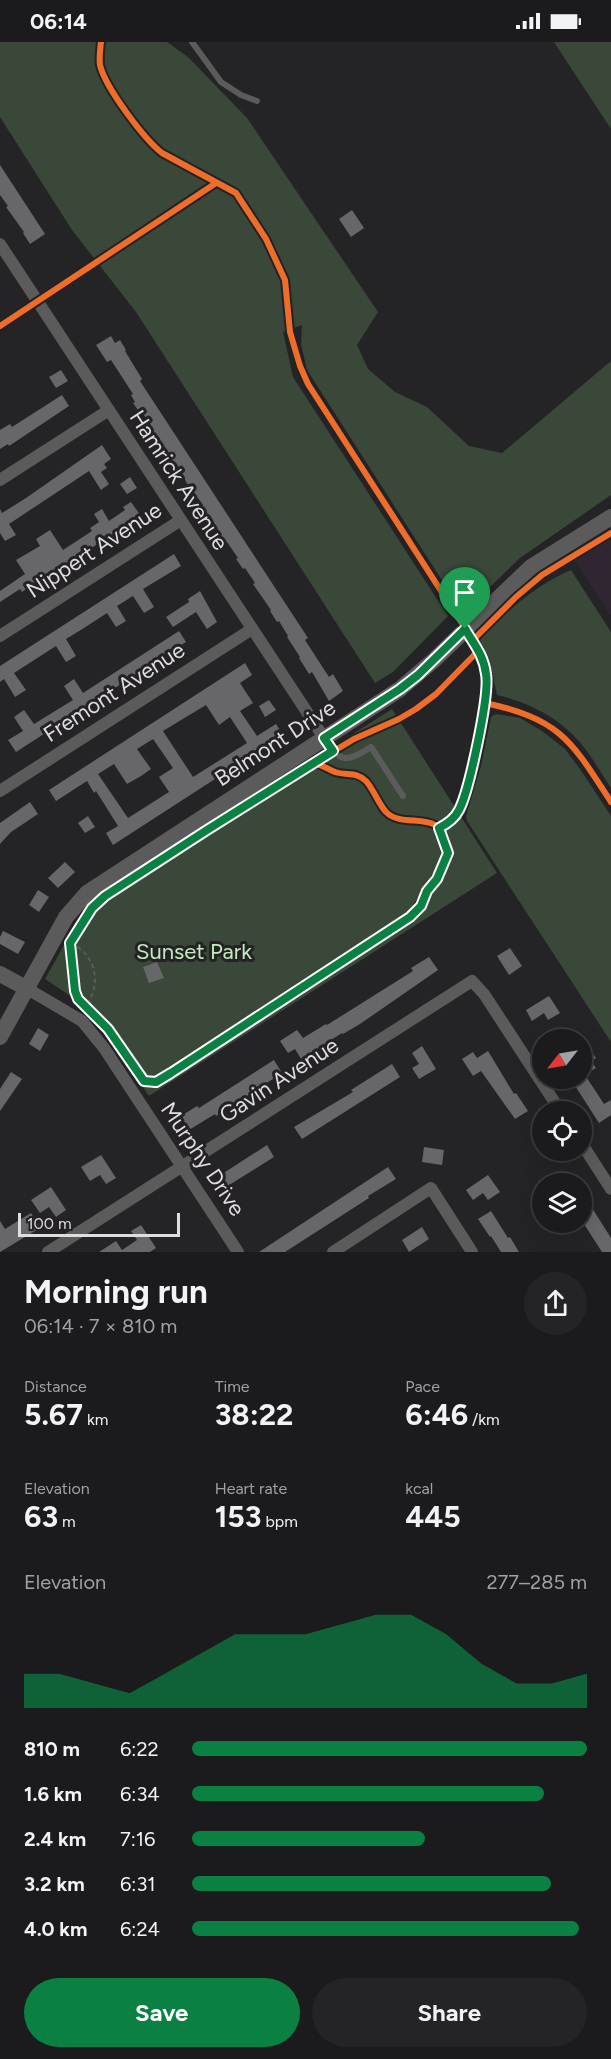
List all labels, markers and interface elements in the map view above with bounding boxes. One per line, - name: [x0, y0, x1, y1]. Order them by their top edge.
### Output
- text: 06:14: [30, 8, 87, 35]
- street label: Hamrick Avenue: [124, 405, 234, 555]
- street label: Nippert Avenue: [21, 496, 167, 604]
- pin: [439, 567, 490, 629]
- icon: arrive: [448, 576, 481, 609]
- street label: Fremont Avenue: [38, 636, 190, 748]
- street label: Belmont Drive: [209, 694, 341, 792]
- park label: Sunset Park: [136, 938, 252, 965]
- north arrow: [532, 1029, 592, 1089]
- map controls: [532, 1029, 592, 1233]
- street label: Gavin Avenue: [214, 1032, 344, 1128]
- street label: Murphy Drive: [155, 1097, 251, 1221]
- button: locate: [532, 1101, 592, 1161]
- button: layers: [532, 1173, 592, 1233]
- scale bar: [18, 1210, 180, 1238]
- text: 100 m: [27, 1214, 72, 1233]
- text: Morning run: [24, 1272, 208, 1311]
- button: share: [524, 1272, 587, 1335]
- text: 06:14 · 7 × 810 m: [24, 1314, 177, 1338]
- text: Distance: [24, 1377, 87, 1396]
- text: Time: [215, 1377, 250, 1396]
- text: Pace: [405, 1377, 440, 1396]
- text: 5.67: [24, 1396, 83, 1433]
- text: 38:22: [215, 1396, 293, 1433]
- text: 6:46: [405, 1396, 468, 1433]
- text: km: [83, 1410, 108, 1429]
- text: /km: [468, 1410, 500, 1429]
- text: Elevation: [24, 1479, 90, 1498]
- text: Heart rate: [215, 1479, 287, 1498]
- text: kcal: [405, 1479, 433, 1498]
- text: 63: [24, 1498, 58, 1535]
- text: 153: [215, 1498, 261, 1535]
- text: 445: [405, 1498, 461, 1535]
- text: m: [58, 1512, 76, 1531]
- text: bpm: [261, 1512, 298, 1531]
- text: Elevation: [24, 1570, 106, 1594]
- text: 277–285 m: [486, 1570, 587, 1594]
- text: 810 m: [24, 1737, 80, 1761]
- text: 6:22: [120, 1737, 159, 1761]
- text: 1.6 km: [24, 1782, 82, 1806]
- text: 6:34: [120, 1782, 160, 1806]
- text: 2.4 km: [24, 1827, 86, 1851]
- text: 7:16: [120, 1827, 155, 1851]
- text: 3.2 km: [24, 1872, 85, 1896]
- text: 6:31: [120, 1872, 156, 1896]
- text: 4.0 km: [24, 1917, 88, 1941]
- text: 6:24: [120, 1917, 160, 1941]
- button: Save: [24, 1978, 300, 2047]
- button: Share: [312, 1978, 587, 2047]

